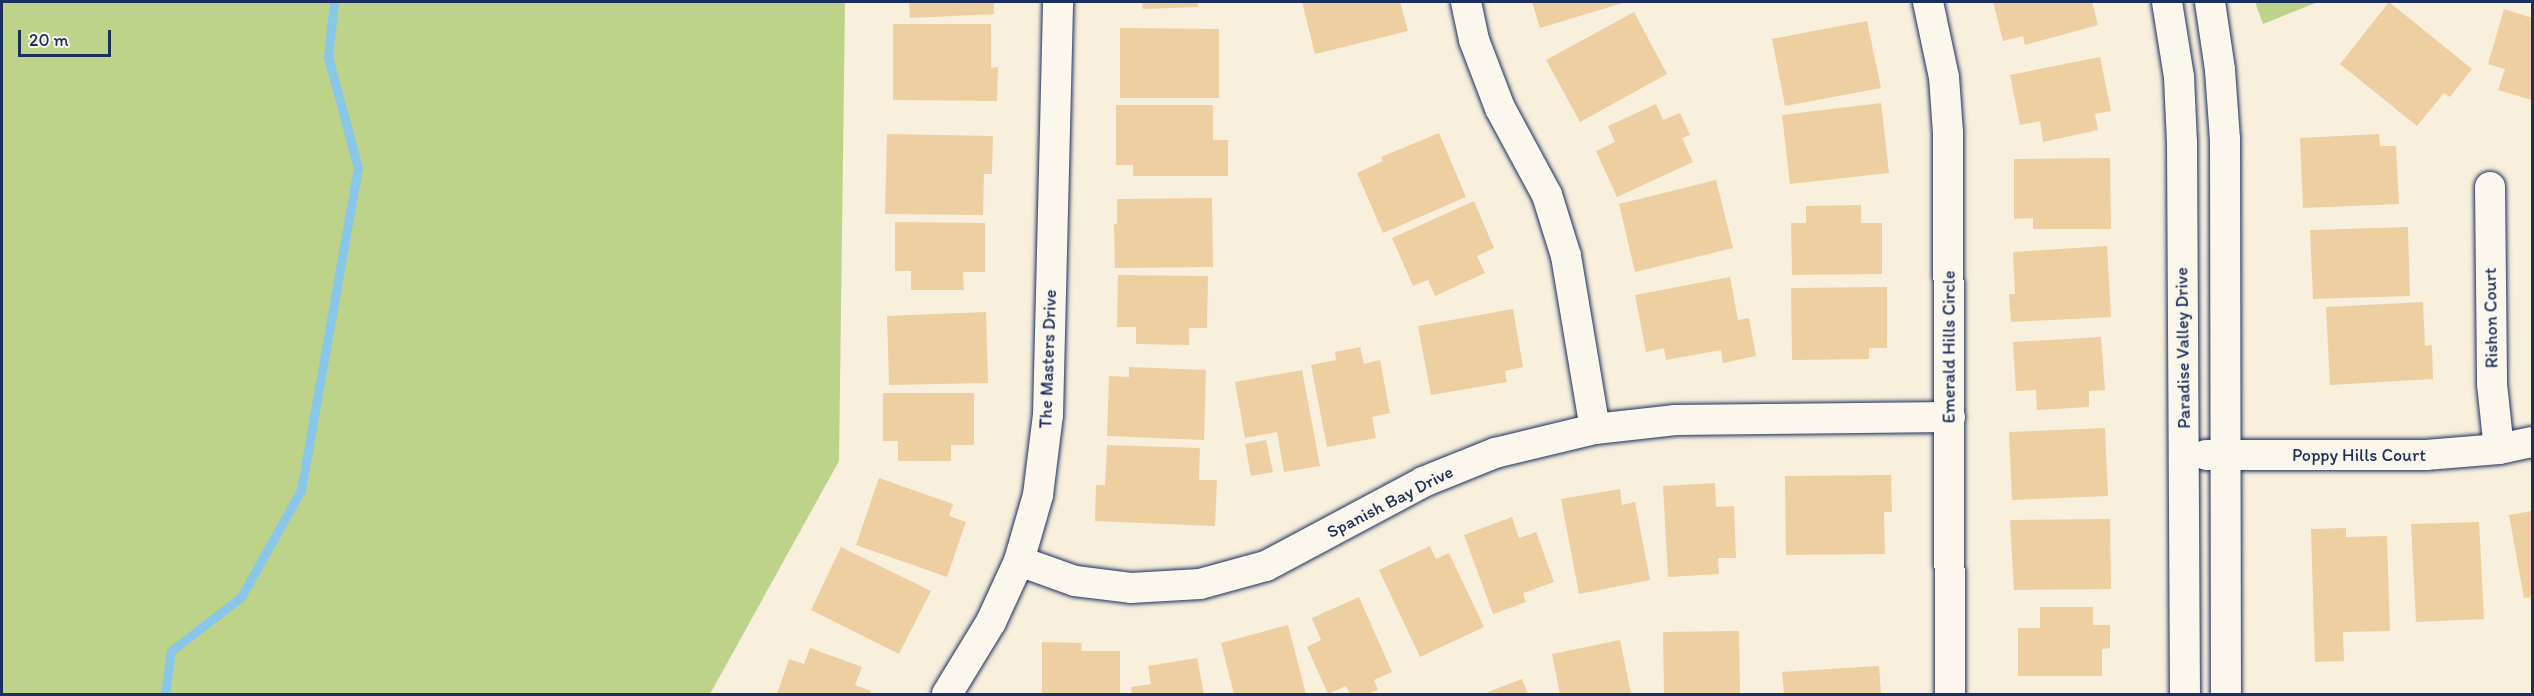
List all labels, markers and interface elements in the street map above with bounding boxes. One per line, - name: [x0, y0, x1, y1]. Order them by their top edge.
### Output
- scale bar: [21, 18, 114, 56]
- text: 20 m: [29, 29, 69, 51]
- street label: Paradise Valley Drive: [2171, 267, 2195, 429]
- street label: Rishon Court: [2479, 268, 2503, 368]
- street label: Emerald Hills Circle: [1938, 271, 1960, 423]
- street label: The Masters Drive: [1035, 289, 1061, 429]
- street label: Poppy Hills Court: [2292, 444, 2426, 466]
- street label: Spanish Bay Drive: [1323, 461, 1457, 543]

